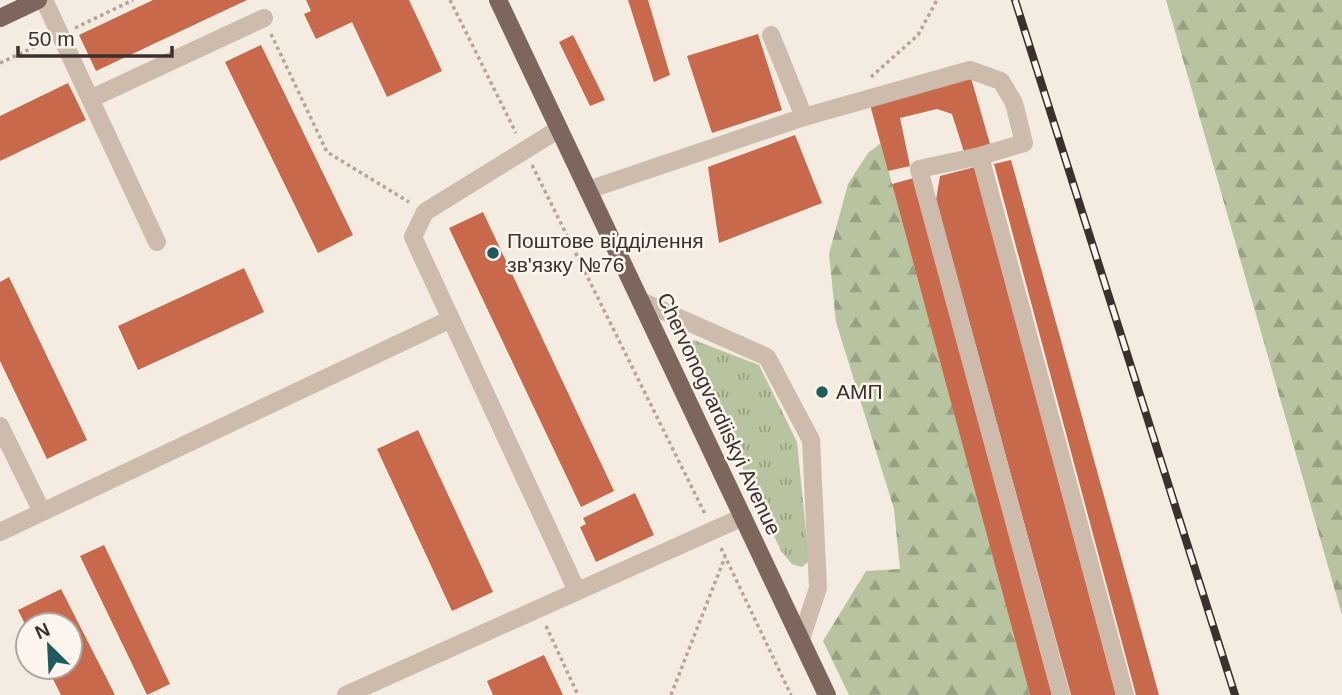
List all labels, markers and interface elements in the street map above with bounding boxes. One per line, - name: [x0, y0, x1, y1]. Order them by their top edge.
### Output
- scale bar: [18, 14, 172, 58]
- text: 50 m: [28, 27, 75, 50]
- place label: Поштове відділення зв'язку №76: [507, 229, 704, 276]
- marker: Поштове відділення зв'язку №76: [485, 245, 501, 261]
- street label: Chervonogvardiiskyi Avenue: [653, 289, 786, 539]
- place label: АМП: [836, 380, 883, 403]
- marker: АМП: [814, 384, 830, 400]
- north arrow: [14, 611, 84, 681]
- text: N: [32, 619, 53, 643]

